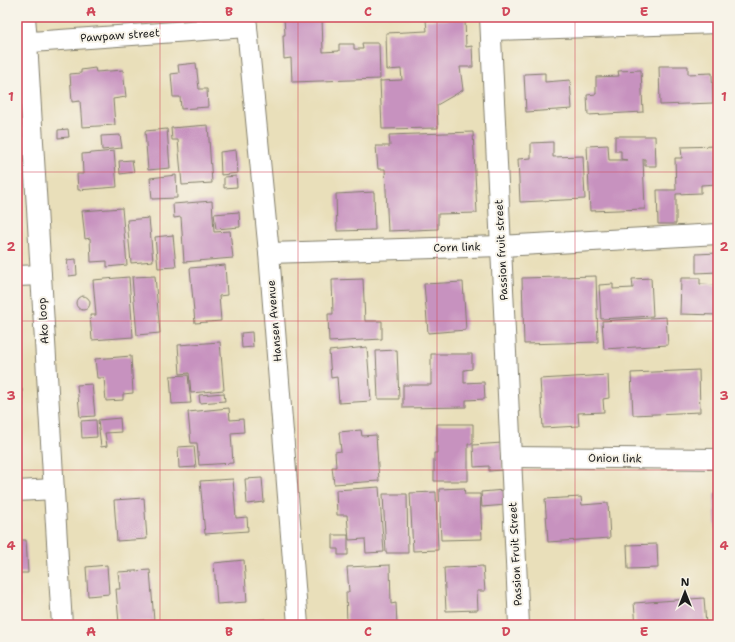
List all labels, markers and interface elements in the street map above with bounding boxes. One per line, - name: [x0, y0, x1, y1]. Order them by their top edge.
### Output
- text: A: [86, 3, 96, 20]
- text: B: [225, 3, 233, 20]
- text: C: [364, 3, 372, 20]
- text: D: [501, 3, 511, 20]
- text: E: [640, 3, 649, 20]
- street label: Pawpaw street: [80, 25, 160, 46]
- text: 1: [8, 88, 14, 105]
- text: 1: [721, 88, 727, 105]
- street label: Passion fruit street: [491, 199, 512, 301]
- text: 2: [6, 238, 16, 255]
- text: 2: [719, 238, 729, 255]
- street label: Corn link: [433, 239, 481, 256]
- street label: Hansen Avenue: [263, 279, 286, 363]
- street label: Ako loop: [34, 297, 53, 345]
- text: 3: [6, 387, 16, 404]
- text: 3: [719, 387, 729, 404]
- street label: Onion link: [588, 451, 642, 466]
- street label: Passion Fruit Street: [505, 502, 526, 606]
- text: 4: [6, 537, 16, 554]
- text: 4: [719, 537, 729, 554]
- north arrow: [665, 572, 705, 612]
- text: N: [681, 575, 690, 590]
- text: A: [86, 623, 96, 640]
- text: B: [225, 623, 233, 640]
- text: C: [364, 623, 372, 640]
- text: D: [501, 623, 511, 640]
- text: E: [640, 623, 649, 640]

